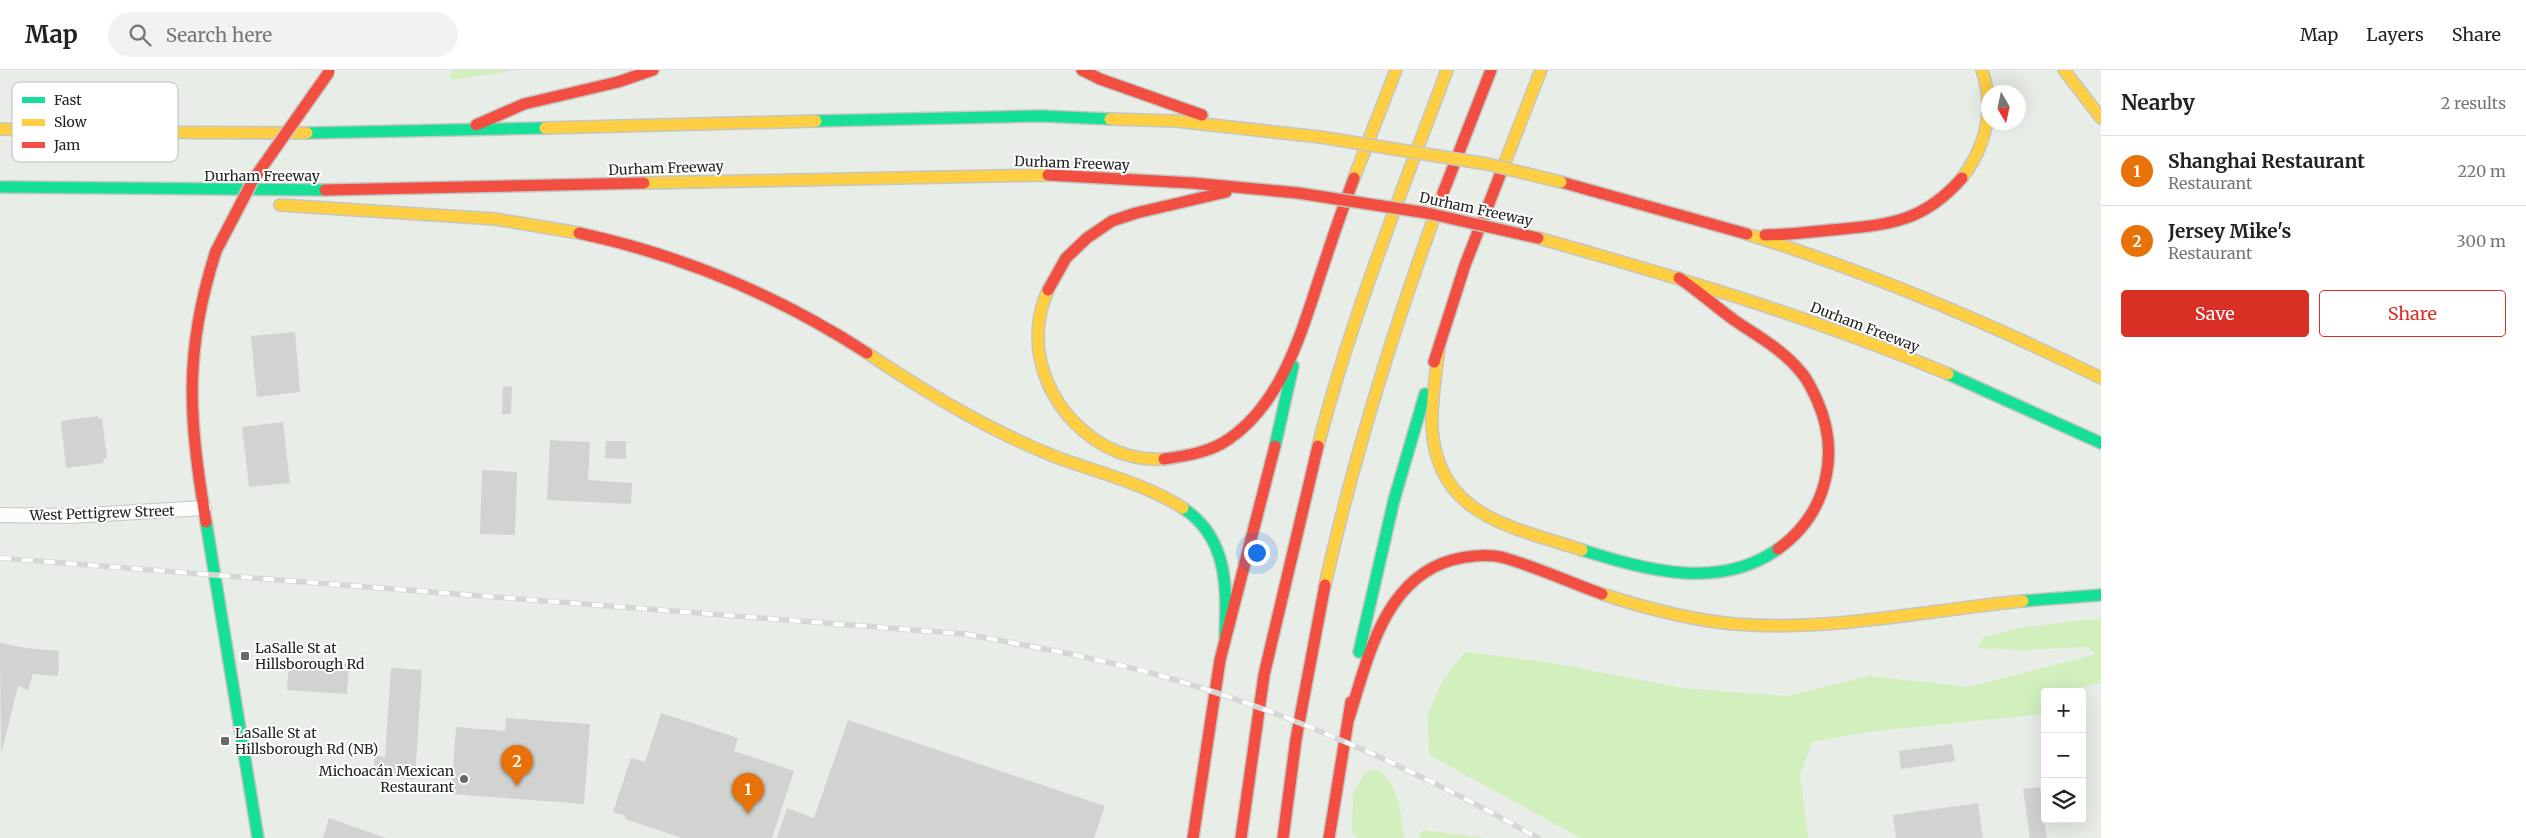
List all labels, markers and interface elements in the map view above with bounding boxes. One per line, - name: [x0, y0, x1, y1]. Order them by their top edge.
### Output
- search box: [108, 12, 458, 57]
- text: Map: [25, 19, 78, 50]
- icon: search: [126, 21, 154, 49]
- text: Search here: [166, 23, 272, 47]
- text: Map: [2300, 23, 2338, 46]
- text: Layers: [2366, 23, 2424, 46]
- text: Share: [2452, 23, 2501, 46]
- legend: [12, 82, 178, 162]
- north arrow: [1981, 85, 2026, 130]
- text: Nearby: [2121, 89, 2195, 116]
- text: Fast: [54, 91, 82, 109]
- text: 2 results: [2441, 93, 2506, 113]
- text: Slow: [54, 113, 87, 131]
- text: Jam: [53, 136, 80, 154]
- text: Shanghai Restaurant: [2168, 149, 2365, 173]
- street label: Durham Freeway: [1014, 152, 1131, 174]
- street label: Durham Freeway: [608, 157, 725, 179]
- text: 1: [2133, 161, 2141, 181]
- text: 220 m: [2458, 161, 2506, 181]
- street label: Durham Freeway: [204, 167, 321, 185]
- text: Restaurant: [2168, 173, 2252, 193]
- street label: Durham Freeway: [1418, 188, 1535, 230]
- text: Jersey Mike's: [2168, 219, 2291, 243]
- text: 2: [2132, 231, 2142, 251]
- text: 300 m: [2457, 231, 2506, 251]
- text: Restaurant: [2168, 243, 2252, 263]
- button: Save: [2121, 290, 2309, 337]
- button: Share: [2319, 290, 2506, 337]
- street label: Durham Freeway: [1808, 298, 1923, 356]
- street label: West Pettigrew Street: [28, 501, 175, 525]
- your location: [1244, 540, 1270, 566]
- place label: LaSalle St at Hillsborough Rd: [255, 639, 365, 673]
- marker: LaSalle St at Hillsborough Rd: [239, 650, 251, 662]
- map controls: [2041, 688, 2086, 823]
- button: +: [2041, 688, 2086, 733]
- place label: LaSalle St at Hillsborough Rd (NB): [235, 724, 378, 758]
- button: −: [2041, 733, 2086, 778]
- marker: LaSalle St at Hillsborough Rd (NB): [219, 735, 231, 747]
- pin: 2: [501, 745, 533, 786]
- place label: Michoacán Mexican Restaurant: [319, 762, 455, 796]
- marker: Michoacán Mexican Restaurant: [458, 773, 470, 785]
- pin: 1: [732, 773, 764, 814]
- button: layers: [2041, 778, 2086, 823]

